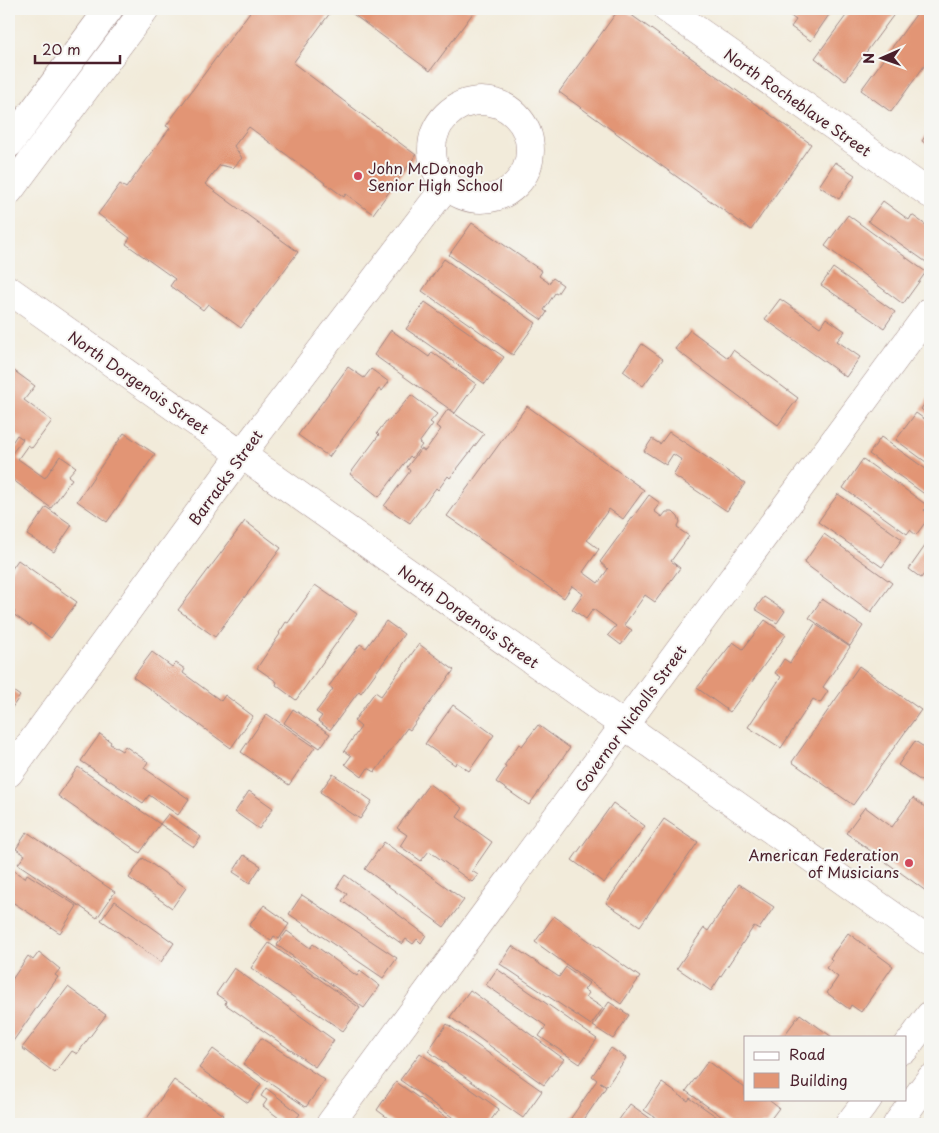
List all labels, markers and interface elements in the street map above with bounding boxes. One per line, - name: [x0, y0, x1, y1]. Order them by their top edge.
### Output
- scale bar: [35, 32, 120, 64]
- north arrow: [856, 32, 906, 82]
- text: 20 m: [42, 37, 81, 60]
- street label: North Rocheblave Street: [721, 45, 875, 159]
- place label: John McDonogh Senior High School: [368, 156, 503, 196]
- marker: John McDonogh Senior High School: [352, 170, 364, 182]
- street label: North Dorgenois Street: [64, 325, 214, 439]
- street label: Barracks Street: [183, 424, 268, 529]
- street label: North Dorgenois Street: [394, 559, 544, 673]
- street label: Governor Nicholls Street: [569, 640, 691, 796]
- place label: American Federation of Musicians: [748, 843, 899, 883]
- marker: American Federation of Musicians: [903, 857, 915, 869]
- legend: [744, 1036, 906, 1100]
- text: Road: [789, 1042, 825, 1065]
- text: Building: [789, 1068, 848, 1091]

